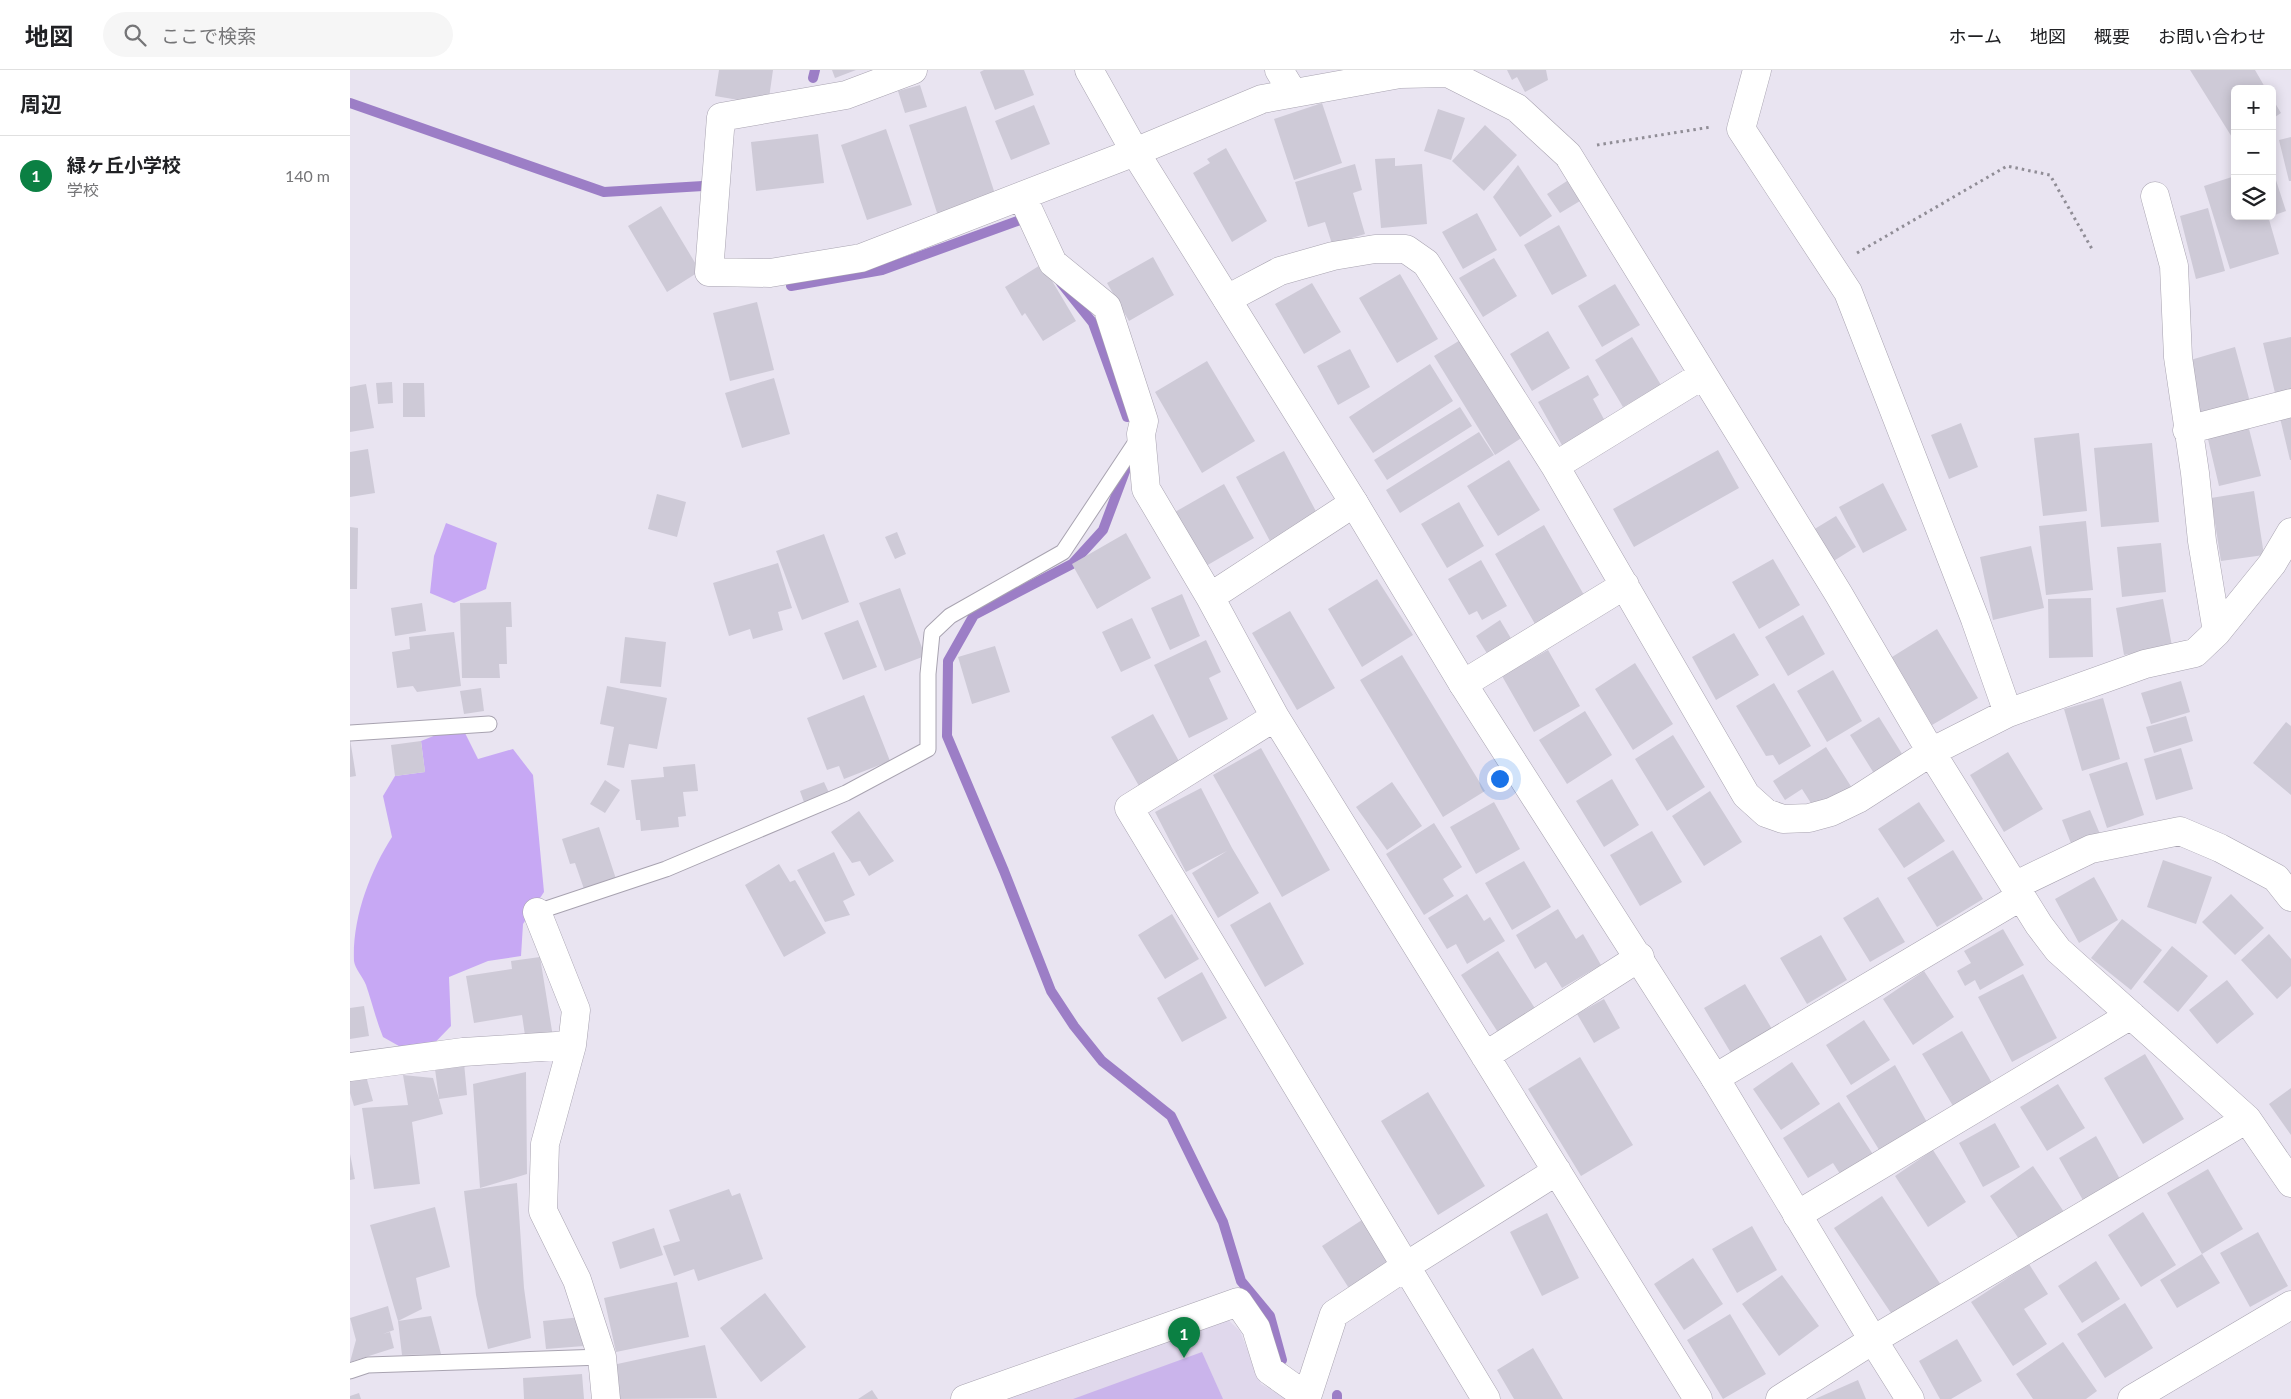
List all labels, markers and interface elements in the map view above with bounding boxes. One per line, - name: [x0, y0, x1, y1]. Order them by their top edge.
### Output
- search box: [103, 12, 453, 57]
- text: 地図: [25, 21, 73, 50]
- icon: search: [121, 21, 149, 49]
- text: ここで検索: [161, 24, 256, 47]
- text: ホーム: [1949, 25, 2002, 47]
- text: 地図: [2030, 25, 2066, 47]
- text: 概要: [2094, 25, 2130, 47]
- text: お問い合わせ: [2158, 25, 2266, 47]
- map controls: [2231, 85, 2276, 220]
- button: +: [2231, 85, 2276, 130]
- text: 周辺: [20, 91, 62, 116]
- button: −: [2231, 130, 2276, 175]
- text: 緑ヶ丘小学校: [67, 153, 181, 176]
- text: 1: [31, 166, 41, 185]
- text: 140 m: [285, 166, 330, 185]
- button: layers: [2231, 175, 2276, 220]
- text: 学校: [67, 180, 99, 199]
- your location: [1487, 766, 1513, 792]
- pin: 1: [1168, 1317, 1200, 1358]

